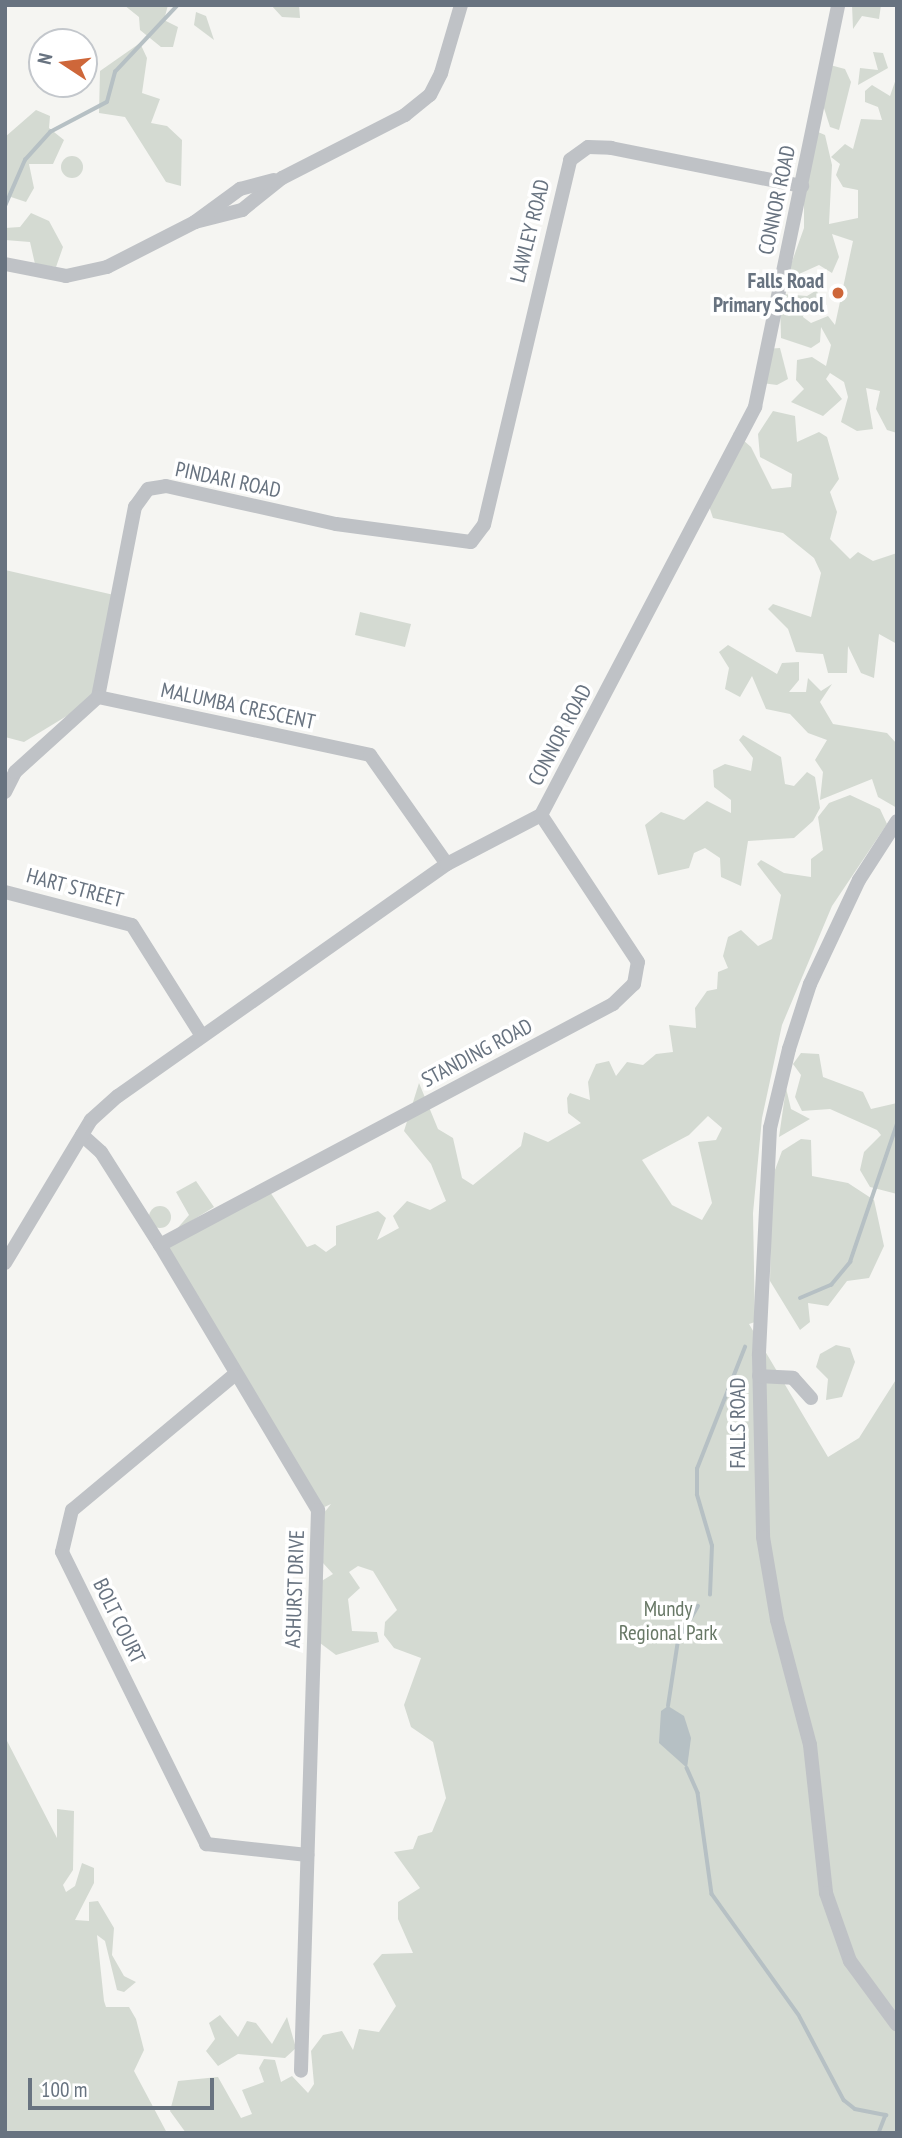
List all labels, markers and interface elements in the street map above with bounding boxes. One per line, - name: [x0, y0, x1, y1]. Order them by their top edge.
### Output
- north arrow: [28, 28, 98, 98]
- text: N: [32, 51, 57, 66]
- street label: CONNOR ROAD: [753, 143, 801, 257]
- street label: LAWLEY ROAD: [505, 177, 555, 285]
- place label: Falls Road Primary School: [712, 268, 824, 318]
- marker: Falls Road Primary School: [830, 285, 846, 301]
- street label: PINDARI ROAD: [173, 457, 283, 503]
- street label: MALUMBA CRESCENT: [158, 677, 318, 735]
- street label: CONNOR ROAD: [523, 680, 597, 790]
- street label: HART STREET: [23, 863, 127, 913]
- street label: STANDING ROAD: [417, 1013, 537, 1093]
- street label: FALLS ROAD: [725, 1377, 751, 1469]
- street label: ASHURST DRIVE: [280, 1529, 310, 1649]
- street label: BOLT COURT: [88, 1574, 150, 1668]
- park label: Mundy Regional Park: [619, 1596, 717, 1646]
- scale bar: [32, 2064, 217, 2108]
- text: 100 m: [41, 2076, 87, 2103]

